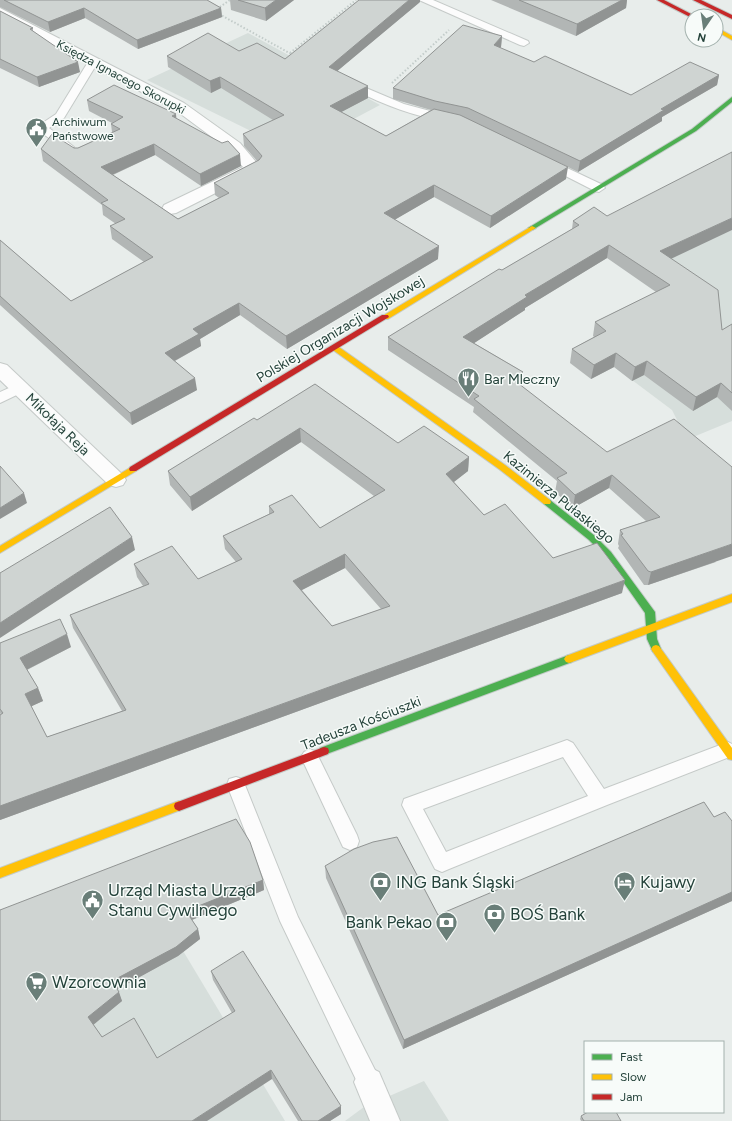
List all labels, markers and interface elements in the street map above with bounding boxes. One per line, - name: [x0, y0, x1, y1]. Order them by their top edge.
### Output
- north arrow: [684, 8, 724, 48]
- text: N: [696, 30, 707, 45]
- street label: Księdza Ignacego Skorupki: [54, 37, 188, 117]
- place label: Archiwum Państwowe: [52, 115, 114, 143]
- public building icon: Archiwum Państwowe: [23, 116, 49, 149]
- street label: Polskiej Organizacji Wojskowej: [253, 273, 427, 386]
- restaurant icon: Bar Mleczny: [456, 366, 482, 399]
- place label: Bar Mleczny: [484, 371, 561, 388]
- street label: Mikołaja Reja: [22, 390, 93, 459]
- street label: Kazimierza Pułaskiego: [500, 447, 618, 547]
- street label: Tadeusza Kościuszki: [299, 693, 423, 754]
- bank icon: ING Bank Śląski: [367, 869, 393, 902]
- hotel icon: Kujawy: [612, 869, 638, 902]
- place label: ING Bank Śląski: [396, 872, 515, 892]
- place label: Kujawy: [640, 872, 695, 892]
- place label: Urząd Miasta Urząd Stanu Cywilnego: [108, 880, 256, 920]
- public building icon: Urząd Miasta Urząd Stanu Cywilnego: [79, 887, 105, 920]
- bank icon: BOŚ Bank: [482, 901, 508, 934]
- place label: BOŚ Bank: [510, 904, 586, 924]
- bank icon: Bank Pekao: [434, 909, 460, 942]
- place label: Bank Pekao: [345, 912, 432, 932]
- supermarket icon: Wzorcownia: [24, 969, 50, 1002]
- place label: Wzorcownia: [52, 972, 146, 992]
- legend: [584, 1041, 724, 1113]
- text: Fast: [620, 1050, 643, 1064]
- text: Slow: [620, 1070, 647, 1084]
- text: Jam: [620, 1090, 643, 1104]

